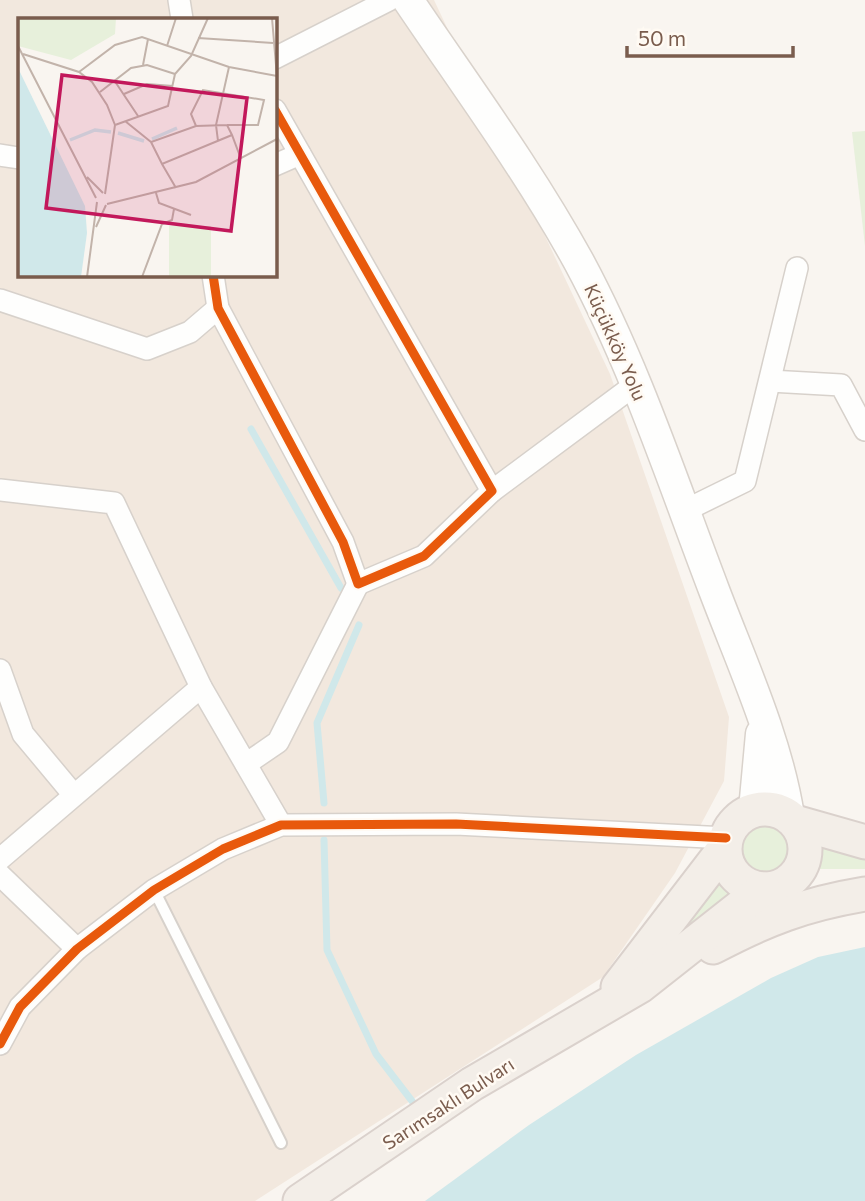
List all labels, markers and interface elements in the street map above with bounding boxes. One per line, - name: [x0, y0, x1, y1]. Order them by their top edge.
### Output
- scale bar: [627, 14, 793, 58]
- inset map: [18, 18, 276, 276]
- text: 50 m: [638, 25, 686, 50]
- street label: Küçükköy Yolu: [580, 280, 652, 404]
- street label: Sarımsaklı Bulvarı: [378, 1052, 518, 1154]

